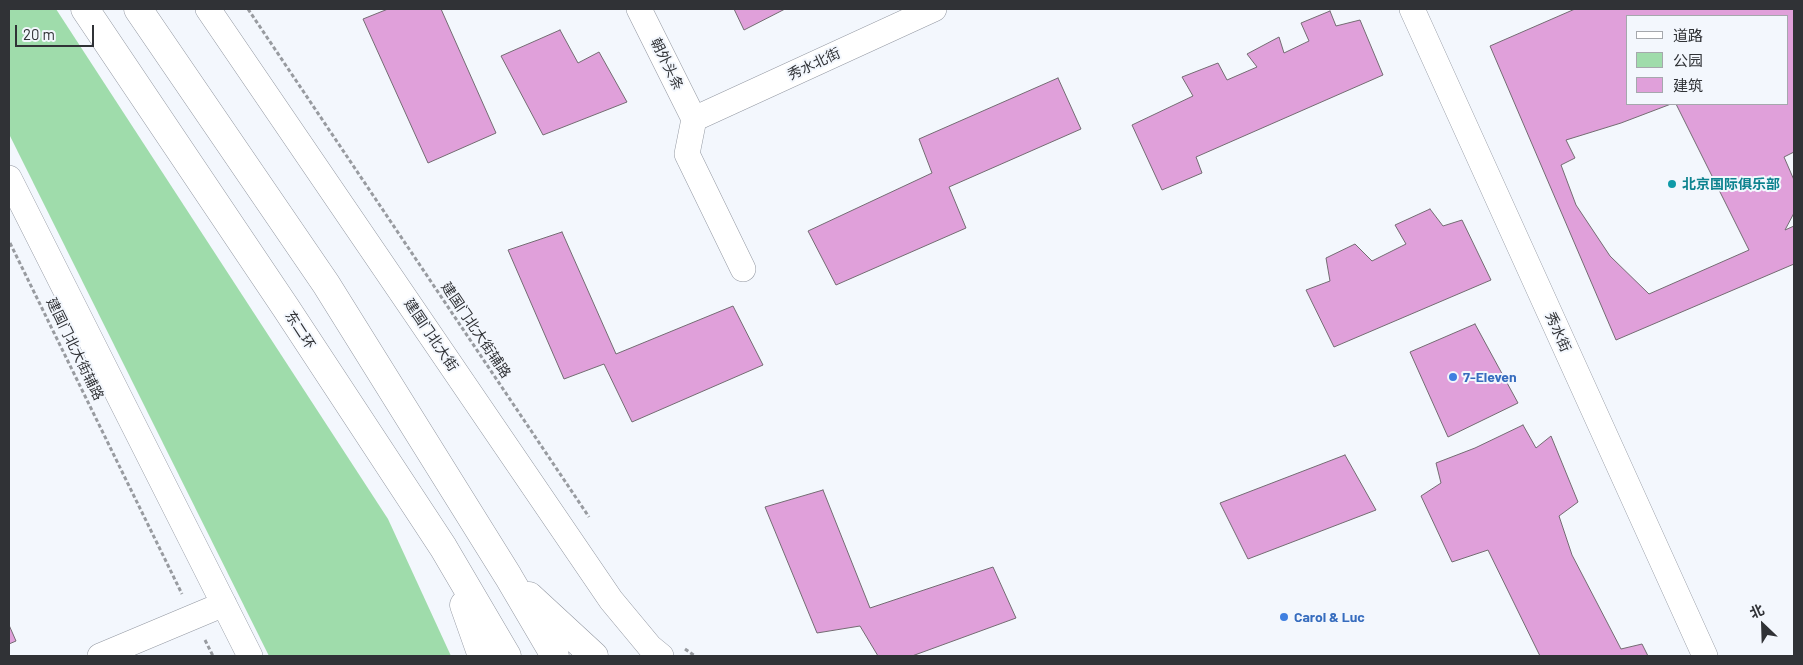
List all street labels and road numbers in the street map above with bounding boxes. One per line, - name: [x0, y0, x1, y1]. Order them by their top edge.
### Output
- street label: 朝外头条: [647, 35, 687, 93]
- street label: 秀水北街: [785, 45, 843, 83]
- street label: 建国门北大街辅路: [438, 279, 514, 381]
- street label: 建国门北大街辅路: [43, 295, 107, 403]
- street label: 建国门北大街: [401, 295, 461, 375]
- street label: 东二环: [282, 308, 318, 352]
- street label: 秀水街: [1542, 309, 1574, 355]

